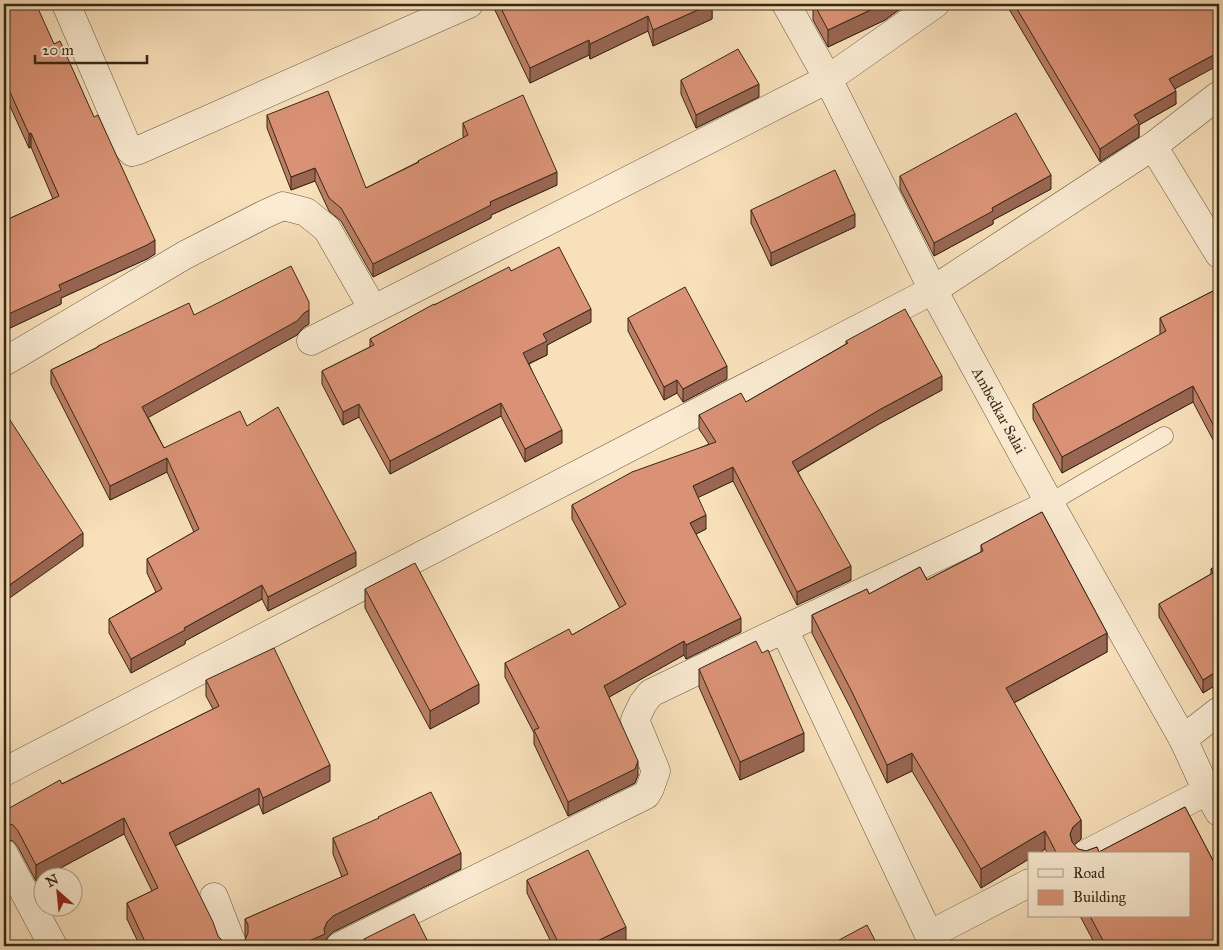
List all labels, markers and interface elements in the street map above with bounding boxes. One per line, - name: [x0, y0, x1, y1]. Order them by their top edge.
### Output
- scale bar: [35, 32, 148, 64]
- text: 20 m: [42, 41, 74, 59]
- street label: Ambedkar Salai: [968, 363, 1030, 457]
- legend: [1028, 852, 1190, 918]
- text: Road: [1073, 864, 1105, 882]
- north arrow: [32, 868, 82, 918]
- text: N: [43, 871, 62, 891]
- text: Building: [1073, 888, 1127, 906]

